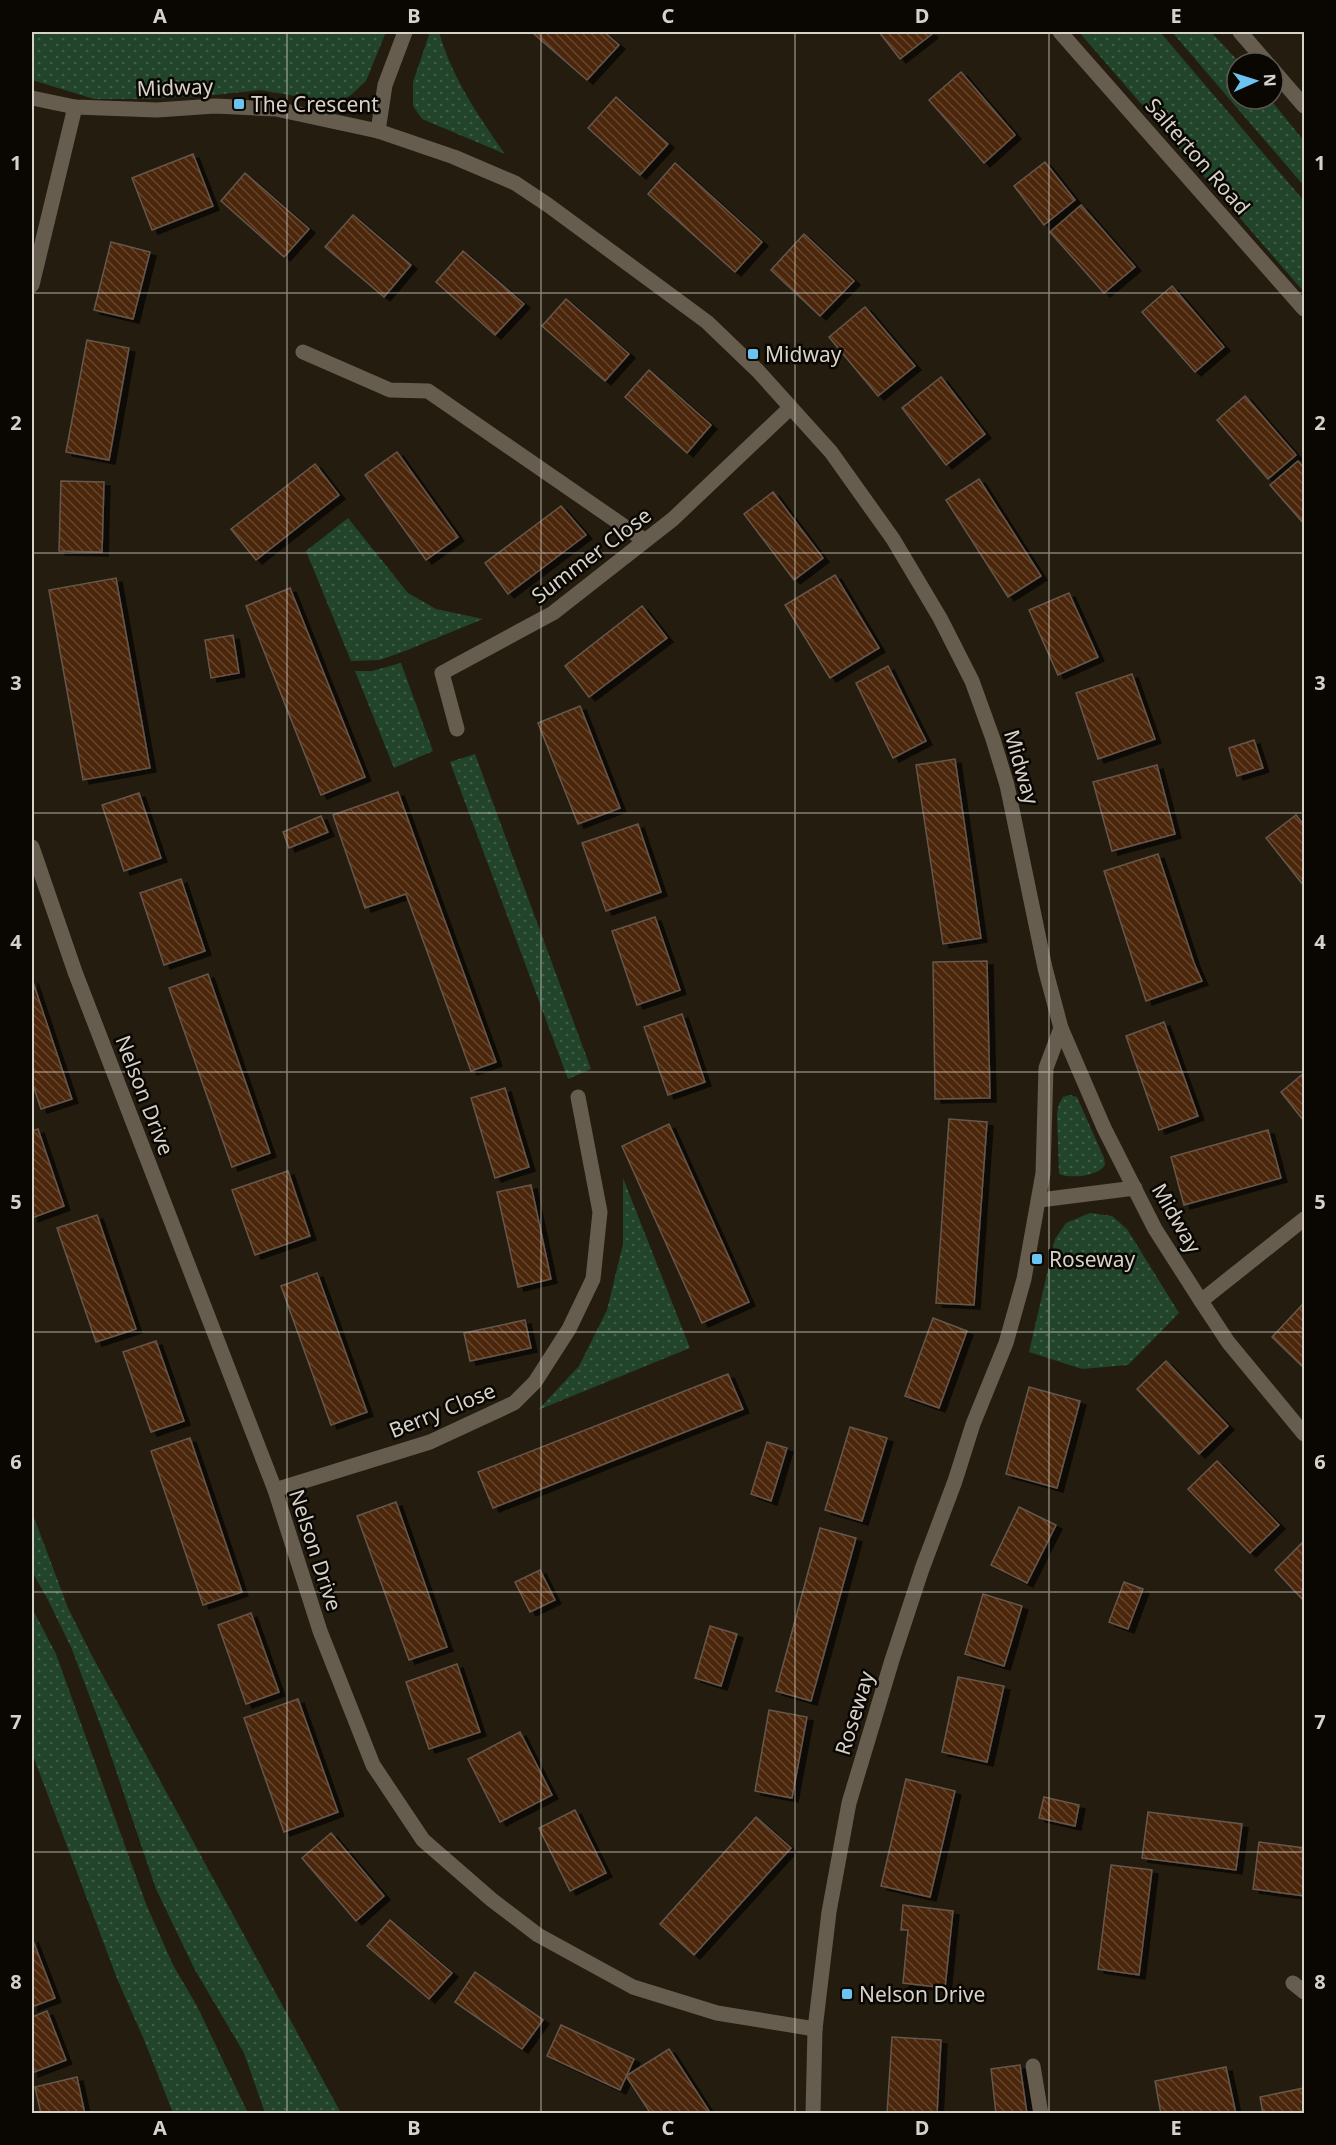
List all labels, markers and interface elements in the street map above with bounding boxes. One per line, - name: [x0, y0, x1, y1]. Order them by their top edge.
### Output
- text: A: [153, 2, 167, 29]
- text: B: [407, 2, 421, 29]
- text: C: [662, 2, 675, 29]
- text: D: [915, 2, 929, 29]
- text: E: [1170, 2, 1182, 29]
- north arrow: [1225, 51, 1285, 111]
- street label: Midway: [136, 72, 214, 102]
- text: N: [1259, 73, 1281, 87]
- place label: The Crescent: [251, 90, 379, 118]
- street label: Salterton Road: [1140, 92, 1256, 220]
- marker: The Crescent: [232, 97, 246, 111]
- text: 1: [10, 149, 22, 176]
- text: 1: [1314, 149, 1326, 176]
- place label: Midway: [765, 340, 842, 368]
- marker: Midway: [746, 347, 760, 361]
- text: 2: [10, 409, 22, 436]
- text: 2: [1314, 409, 1326, 436]
- street label: Summer Close: [525, 501, 657, 609]
- text: 3: [10, 669, 22, 696]
- text: 3: [1314, 669, 1326, 696]
- street label: Midway: [998, 726, 1046, 808]
- text: 4: [10, 928, 22, 955]
- text: 4: [1314, 928, 1326, 955]
- street label: Nelson Drive: [109, 1031, 181, 1159]
- street label: Midway: [1146, 1178, 1208, 1258]
- text: 5: [10, 1188, 22, 1215]
- text: 5: [1314, 1188, 1326, 1215]
- place label: Roseway: [1049, 1245, 1136, 1273]
- marker: Roseway: [1030, 1252, 1044, 1266]
- street label: Berry Close: [385, 1376, 499, 1444]
- text: 6: [10, 1448, 22, 1475]
- text: 6: [1314, 1448, 1326, 1475]
- street label: Nelson Drive: [283, 1486, 349, 1614]
- street label: Roseway: [828, 1667, 880, 1758]
- text: 7: [10, 1708, 22, 1735]
- text: 7: [1314, 1708, 1326, 1735]
- text: 8: [10, 1968, 22, 1995]
- text: 8: [1314, 1968, 1326, 1995]
- place label: Nelson Drive: [859, 1980, 985, 2008]
- marker: Nelson Drive: [840, 1987, 854, 2001]
- text: A: [153, 2114, 167, 2141]
- text: B: [407, 2114, 421, 2141]
- text: C: [662, 2114, 675, 2141]
- text: D: [915, 2114, 929, 2141]
- text: E: [1170, 2114, 1182, 2141]

